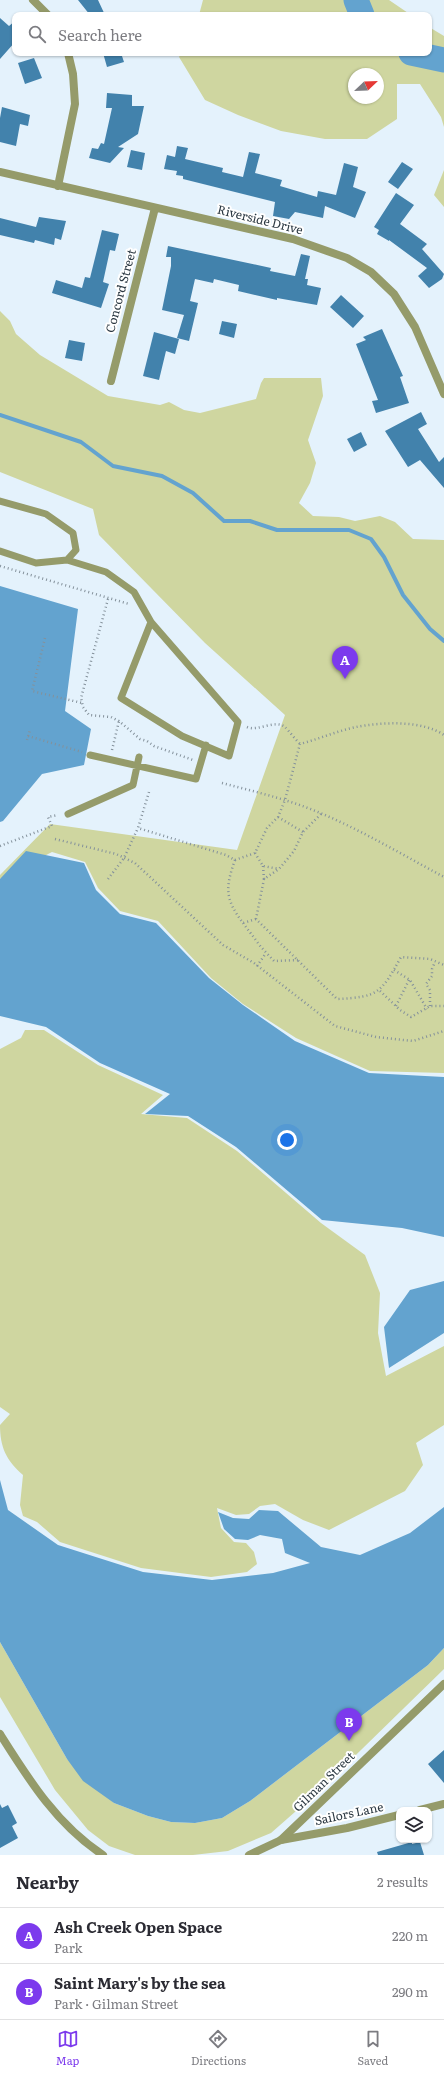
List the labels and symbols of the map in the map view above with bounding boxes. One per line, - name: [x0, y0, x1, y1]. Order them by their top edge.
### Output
- north arrow: [348, 68, 384, 104]
- street label: Riverside Drive: [216, 200, 305, 238]
- street label: Concord Street: [100, 247, 140, 334]
- pin: A: [332, 646, 358, 679]
- your location: [277, 1130, 297, 1150]
- pin: B: [336, 1708, 362, 1741]
- street label: Gilman Street: [288, 1747, 358, 1815]
- street label: Sailors Lane: [313, 1797, 385, 1829]

